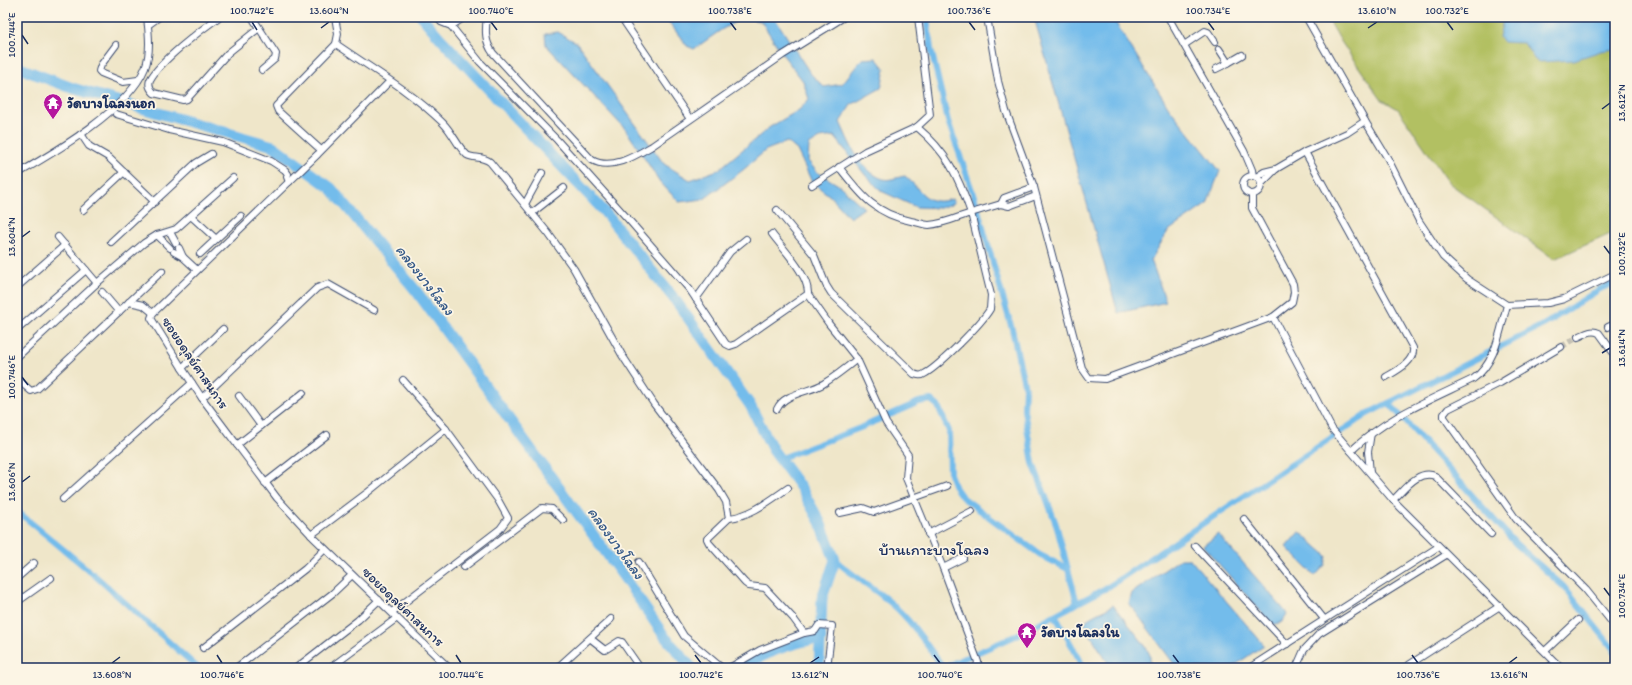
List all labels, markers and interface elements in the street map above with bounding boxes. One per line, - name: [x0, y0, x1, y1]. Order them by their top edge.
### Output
- text: 100.742°E: [230, 4, 275, 17]
- text: 13.604°N: [309, 4, 349, 17]
- text: 100.740°E: [468, 4, 514, 17]
- text: 100.738°E: [708, 4, 752, 17]
- text: 100.736°E: [947, 4, 991, 17]
- text: 100.734°E: [1186, 4, 1231, 17]
- text: 13.610°N: [1358, 4, 1396, 17]
- text: 100.732°E: [1425, 4, 1469, 17]
- text: 100.744°E: [5, 12, 18, 57]
- text: 13.612°N: [1615, 84, 1628, 122]
- temple icon: วัดบางโฉลงนอก: [42, 92, 64, 120]
- place label: วัดบางโฉลงนอก: [67, 94, 155, 112]
- text: 13.604°N: [5, 217, 18, 257]
- text: 100.732°E: [1615, 232, 1628, 276]
- water label: คลองบางโฉลง: [392, 241, 458, 319]
- street label: ซอยอดุลย์ศาสนการ: [157, 314, 232, 413]
- text: 13.614°N: [1615, 329, 1628, 367]
- text: 100.746°E: [5, 354, 18, 399]
- text: 13.606°N: [5, 462, 18, 502]
- water label: คลองบางโฉลง: [584, 503, 648, 583]
- district label: บ้านเกาะบางโฉลง: [879, 540, 989, 559]
- street label: ซอยอดุลย์ศาสนการ: [358, 564, 448, 652]
- text: 100.734°E: [1615, 573, 1628, 618]
- temple icon: วัดบางโฉลงใน: [1016, 621, 1038, 649]
- place label: วัดบางโฉลงใน: [1041, 623, 1120, 641]
- text: 13.608°N: [92, 668, 132, 681]
- text: 100.746°E: [200, 668, 245, 681]
- text: 100.744°E: [439, 668, 484, 681]
- text: 100.742°E: [679, 668, 724, 681]
- text: 13.612°N: [791, 668, 829, 681]
- text: 100.740°E: [917, 668, 963, 681]
- text: 100.738°E: [1157, 668, 1201, 681]
- text: 100.736°E: [1396, 668, 1440, 681]
- text: 13.616°N: [1490, 668, 1528, 681]

